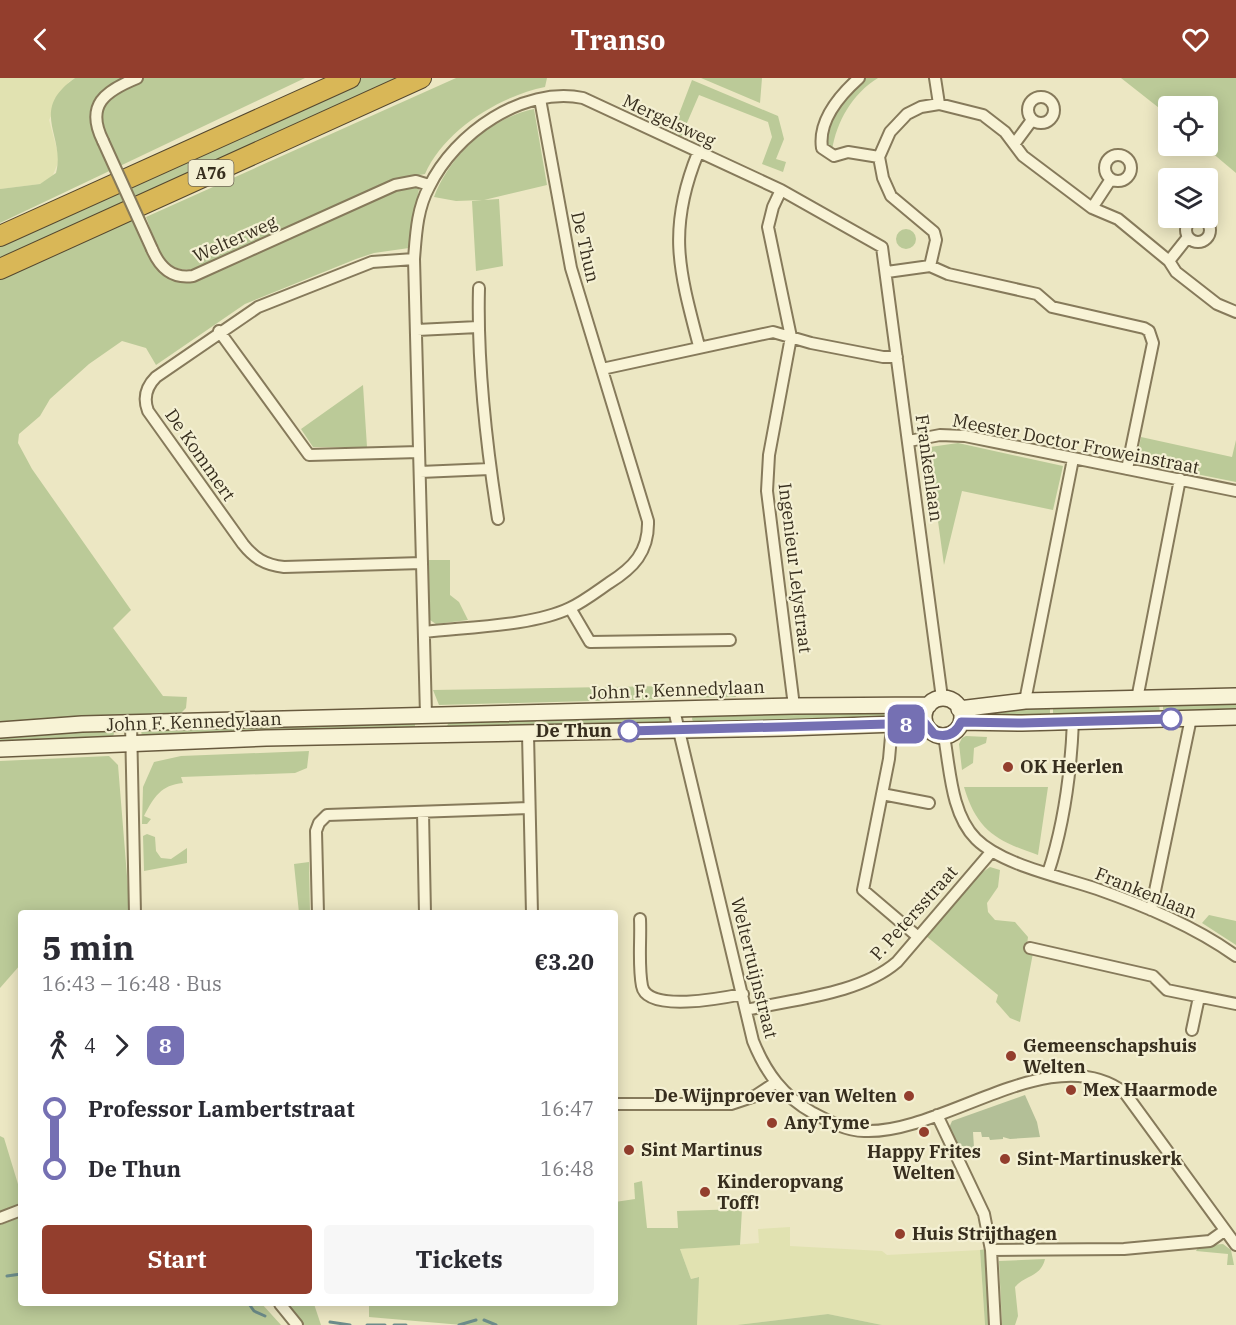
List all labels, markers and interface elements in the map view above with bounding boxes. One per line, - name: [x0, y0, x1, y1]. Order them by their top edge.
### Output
- text: Transo: [571, 22, 665, 57]
- icon: back: [24, 23, 57, 56]
- icon: heart: [1179, 23, 1212, 56]
- street label: Mergelsweg: [619, 89, 720, 152]
- map controls: [1158, 96, 1218, 228]
- button: locate: [1158, 96, 1218, 156]
- road number: A76: [188, 160, 234, 186]
- button: layers: [1158, 168, 1218, 228]
- street label: De Thun: [566, 209, 605, 285]
- street label: Welterweg: [189, 210, 281, 267]
- street label: De Kommert: [160, 404, 241, 505]
- street label: Meester Doctor Froweinstraat: [951, 408, 1202, 479]
- street label: Frankenlaan: [911, 413, 948, 523]
- street label: Ingenieur Lelystraat: [774, 482, 817, 654]
- street label: John F. Kennedylaan: [589, 675, 765, 704]
- line badge: 8: [886, 704, 926, 744]
- street label: John F. Kennedylaan: [106, 707, 282, 736]
- unlabelled marker: [1160, 708, 1182, 730]
- text: 8: [900, 710, 912, 738]
- place label: De Thun: [536, 719, 612, 742]
- marker: De Thun: [618, 720, 640, 742]
- place label: OK Heerlen: [1020, 755, 1124, 778]
- marker: OK Heerlen: [1001, 760, 1015, 774]
- street label: P. Petersstraat: [865, 860, 962, 965]
- street label: Frankenlaan: [1092, 862, 1201, 923]
- street label: Weltertuijnstraat: [726, 895, 783, 1041]
- text: 5 min: [42, 926, 134, 969]
- text: €3.20: [535, 947, 594, 976]
- text: 16:43 – 16:48 · Bus: [42, 970, 222, 997]
- icon: walk: [42, 1029, 75, 1062]
- icon: forward: [105, 1029, 138, 1062]
- text: 8: [159, 1031, 172, 1059]
- text: 4: [84, 1032, 96, 1059]
- place label: Gemeenschapshuis Welten: [1023, 1034, 1197, 1078]
- marker: Gemeenschapshuis Welten: [1004, 1049, 1018, 1063]
- place label: Mex Haarmode: [1083, 1078, 1218, 1101]
- marker: Mex Haarmode: [1064, 1083, 1078, 1097]
- place label: De Wijnproever van Welten: [654, 1084, 897, 1107]
- marker: De Wijnproever van Welten: [902, 1089, 916, 1103]
- text: Professor Lambertstraat: [88, 1094, 355, 1123]
- text: 16:47: [540, 1095, 594, 1122]
- place label: AnyTyme: [784, 1111, 870, 1134]
- marker: AnyTyme: [765, 1116, 779, 1130]
- marker: Happy Frites Welten: [917, 1125, 931, 1139]
- place label: Sint Martinus: [641, 1138, 762, 1161]
- place label: Happy Frites Welten: [867, 1140, 981, 1184]
- marker: Sint Martinus: [622, 1143, 636, 1157]
- place label: Sint-Martinuskerk: [1017, 1147, 1183, 1170]
- marker: Sint-Martinuskerk: [998, 1152, 1012, 1166]
- text: De Thun: [88, 1154, 181, 1183]
- text: 16:48: [540, 1155, 594, 1182]
- place label: Kinderopvang Toff!: [717, 1170, 844, 1214]
- marker: Kinderopvang Toff!: [698, 1185, 712, 1199]
- place label: Huis Strijthagen: [912, 1222, 1057, 1245]
- button: Start: [42, 1225, 312, 1294]
- button: Tickets: [324, 1225, 594, 1294]
- marker: Huis Strijthagen: [893, 1227, 907, 1241]

